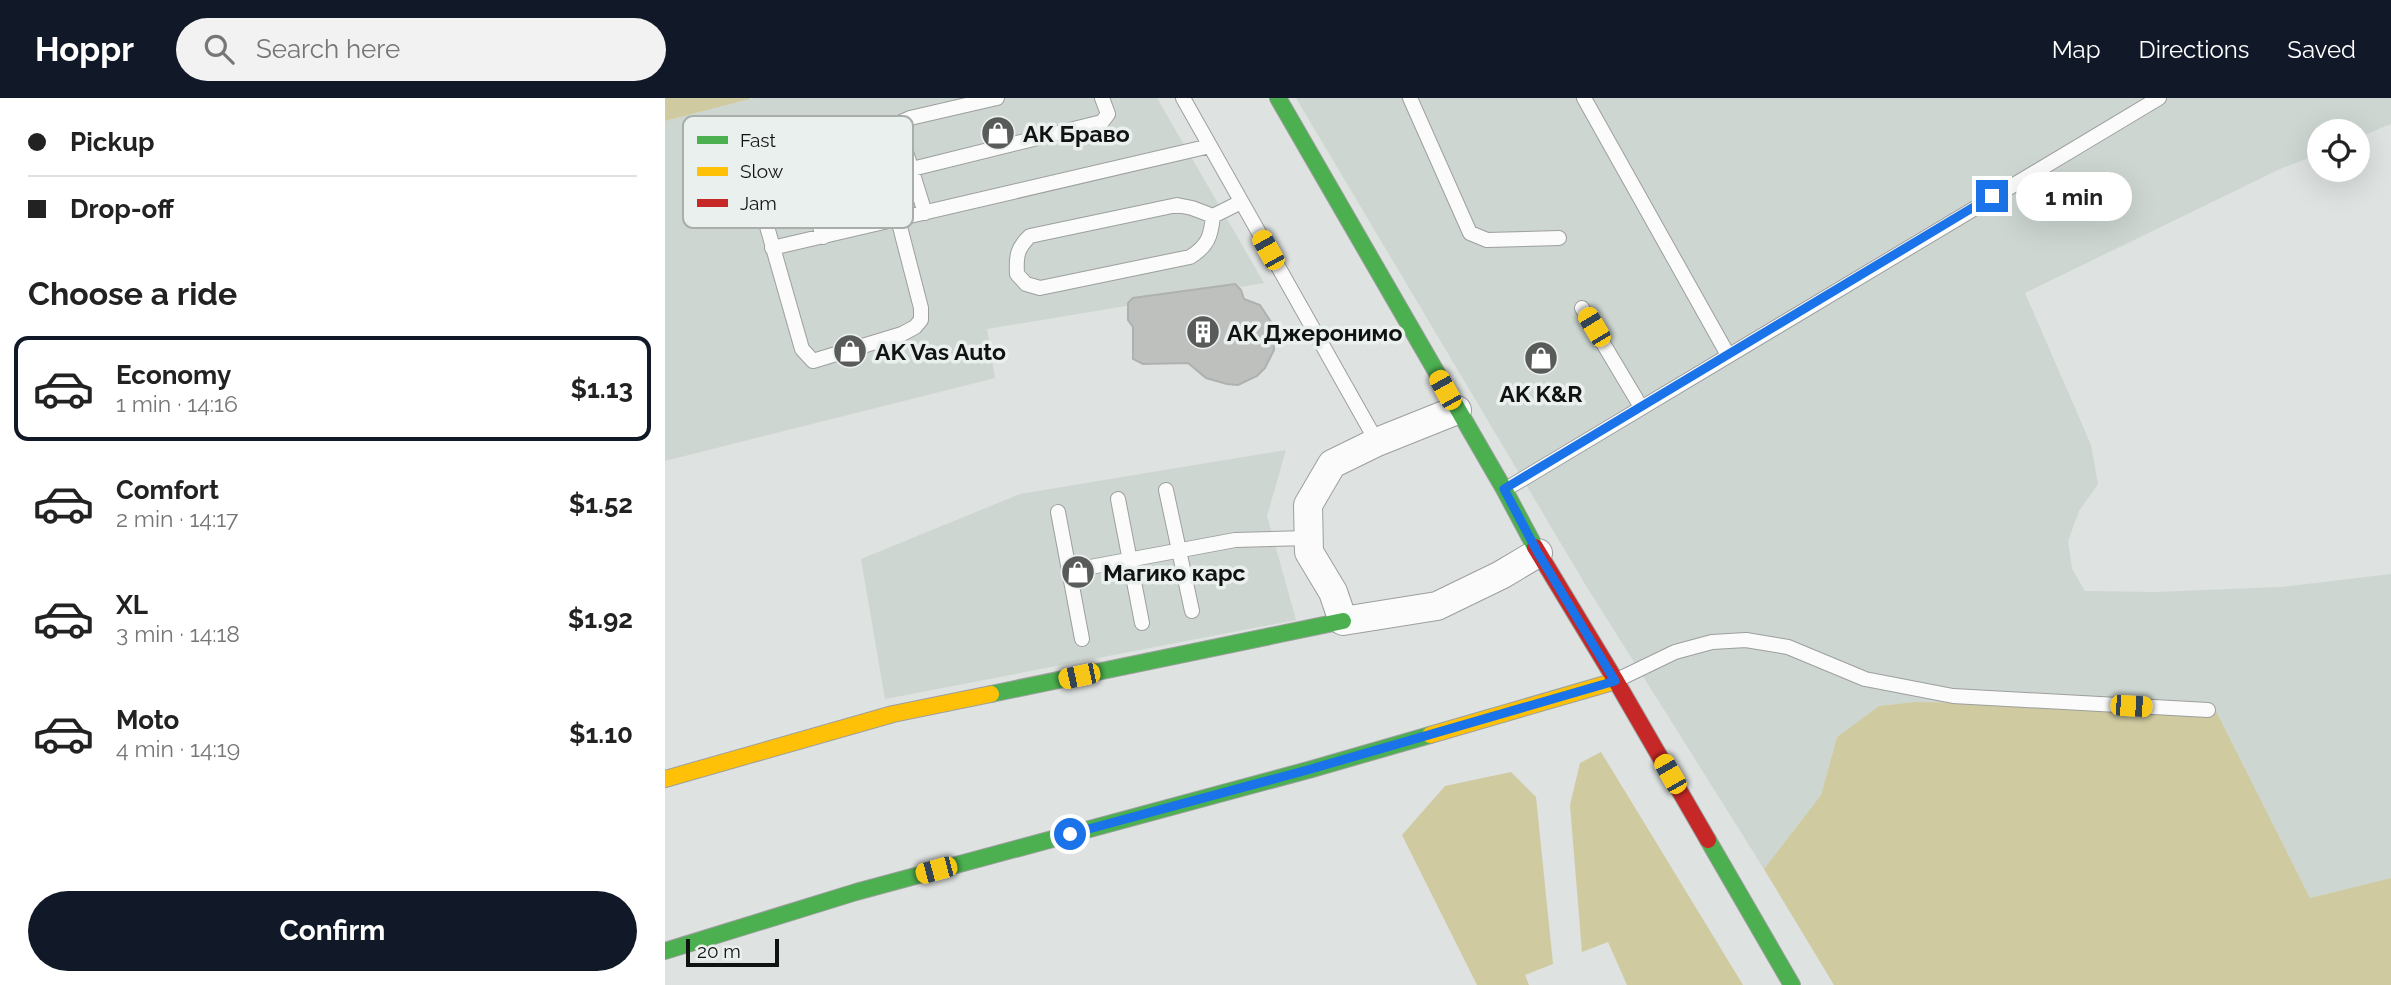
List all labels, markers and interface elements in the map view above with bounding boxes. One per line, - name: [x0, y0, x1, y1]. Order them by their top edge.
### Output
- search box: [176, 18, 666, 81]
- text: Hoppr: [35, 30, 134, 69]
- icon: search: [200, 30, 238, 68]
- text: Search here: [256, 34, 400, 64]
- text: Map: [2052, 35, 2101, 64]
- text: Directions: [2139, 35, 2249, 64]
- text: Saved: [2287, 35, 2356, 64]
- shop icon: АК Браво: [979, 114, 1017, 152]
- legend: [683, 116, 913, 228]
- map controls: [2307, 119, 2370, 182]
- button: locate: [2307, 119, 2370, 182]
- place label: АК Браво: [1023, 120, 1130, 147]
- text: Pickup: [70, 127, 155, 157]
- text: Fast: [740, 129, 776, 151]
- text: Slow: [740, 160, 784, 182]
- callout: 1 min: [2017, 172, 2132, 220]
- route end: [1976, 180, 2008, 212]
- text: 1 min: [2045, 183, 2103, 210]
- text: Jam: [740, 192, 777, 214]
- text: Drop-off: [70, 194, 174, 224]
- car: [1249, 227, 1288, 273]
- text: Choose a ride: [28, 275, 237, 312]
- car: [1575, 304, 1614, 350]
- building icon: АК Джеронимо: [1184, 313, 1222, 351]
- place label: АК Джеронимо: [1227, 319, 1402, 346]
- shop icon: AK Vas Auto: [831, 332, 869, 370]
- place label: AK Vas Auto: [875, 338, 1006, 365]
- shop icon: AK K&R: [1522, 339, 1560, 377]
- icon: car: [32, 357, 95, 420]
- text: Economy: [116, 360, 231, 390]
- car: [1426, 367, 1465, 413]
- text: $1.13: [570, 374, 633, 404]
- place label: AK K&R: [1499, 380, 1583, 407]
- text: 1 min · 14:16: [116, 390, 238, 417]
- icon: car: [32, 472, 95, 535]
- text: Comfort: [116, 475, 219, 505]
- text: $1.52: [569, 489, 633, 519]
- text: 2 min · 14:17: [116, 505, 238, 532]
- shop icon: Магико карс: [1059, 553, 1097, 591]
- place label: Магико карс: [1103, 559, 1246, 586]
- icon: car: [32, 587, 95, 650]
- text: XL: [116, 590, 148, 620]
- text: $1.92: [568, 604, 633, 634]
- text: 3 min · 14:18: [116, 620, 240, 647]
- car: [1057, 661, 1102, 691]
- car: [2110, 694, 2153, 718]
- icon: car: [32, 702, 95, 765]
- text: Moto: [116, 705, 179, 735]
- text: $1.10: [569, 719, 633, 749]
- text: 4 min · 14:19: [116, 735, 240, 762]
- car: [1651, 751, 1690, 797]
- route start: [1054, 818, 1086, 850]
- car: [913, 854, 960, 886]
- button: Confirm: [28, 891, 637, 971]
- scale bar: [686, 936, 779, 968]
- text: 20 m: [697, 940, 741, 962]

